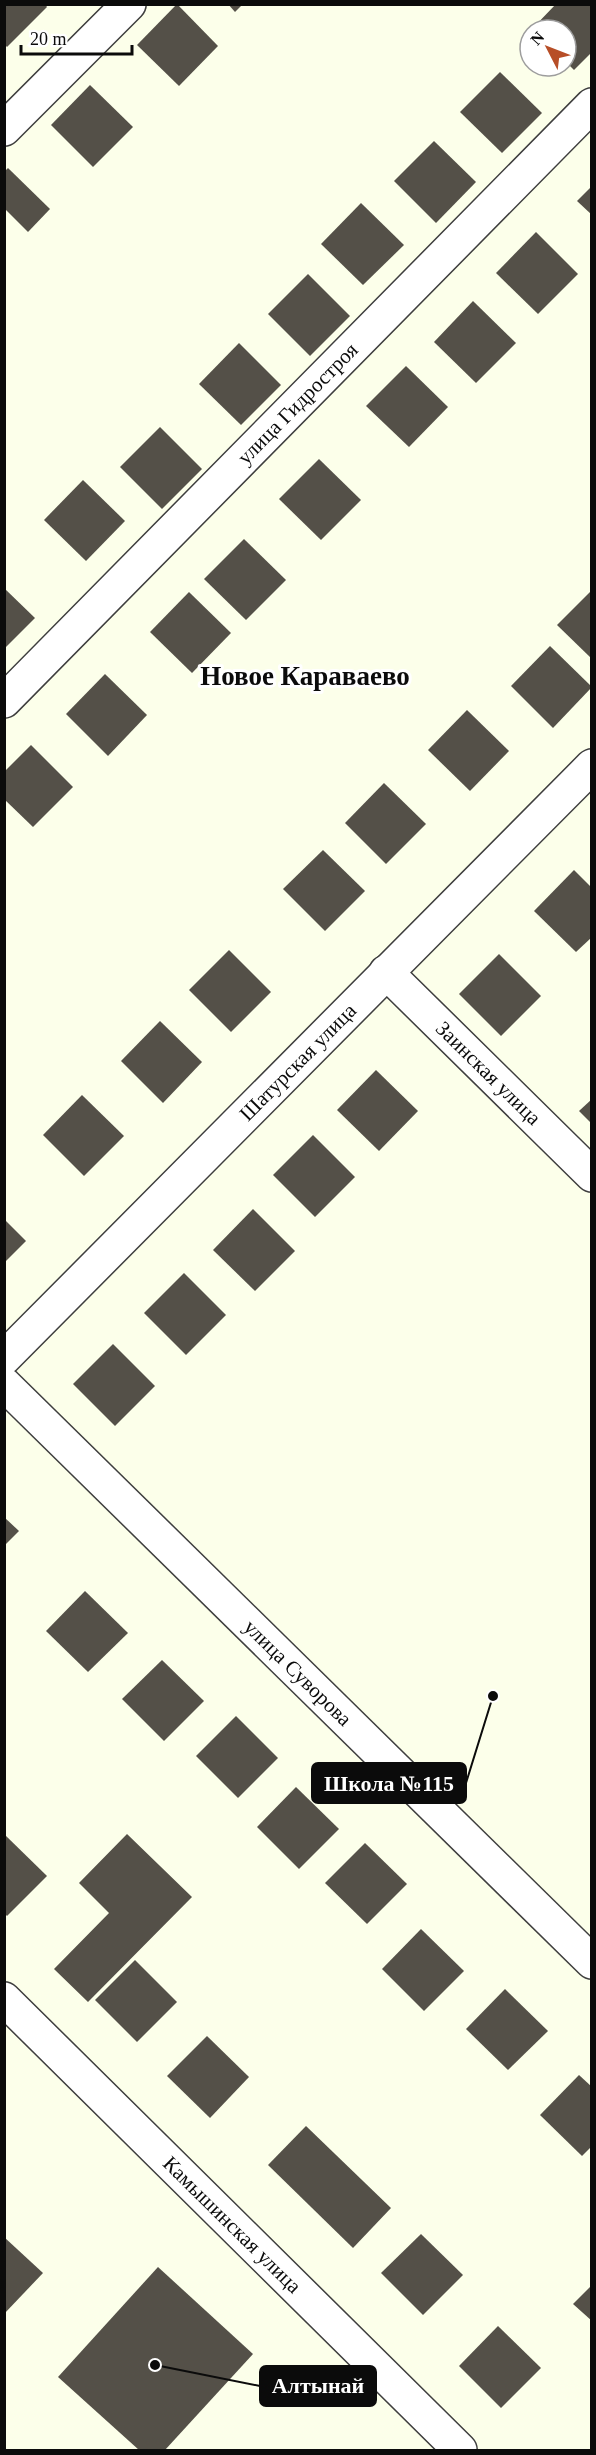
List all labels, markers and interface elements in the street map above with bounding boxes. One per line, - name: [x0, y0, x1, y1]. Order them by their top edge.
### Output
- scale bar: [21, 18, 132, 56]
- north arrow: [518, 18, 578, 78]
- text: N: [527, 28, 548, 48]
- text: 20 m: [30, 29, 67, 49]
- street label: улица Гидростроя: [232, 337, 363, 469]
- district label: Новое Караваево: [200, 661, 410, 691]
- street label: Шатурская улица: [235, 998, 362, 1126]
- street label: Заинская улица: [431, 1016, 547, 1130]
- street label: улица Суворова: [239, 1615, 357, 1731]
- callout: Школа №115: [312, 1763, 466, 1803]
- text: Школа №115: [324, 1771, 454, 1796]
- street label: Камышинская улица: [158, 2151, 307, 2299]
- callout: Алтынай: [260, 2366, 376, 2406]
- text: Алтынай: [272, 2373, 365, 2398]

